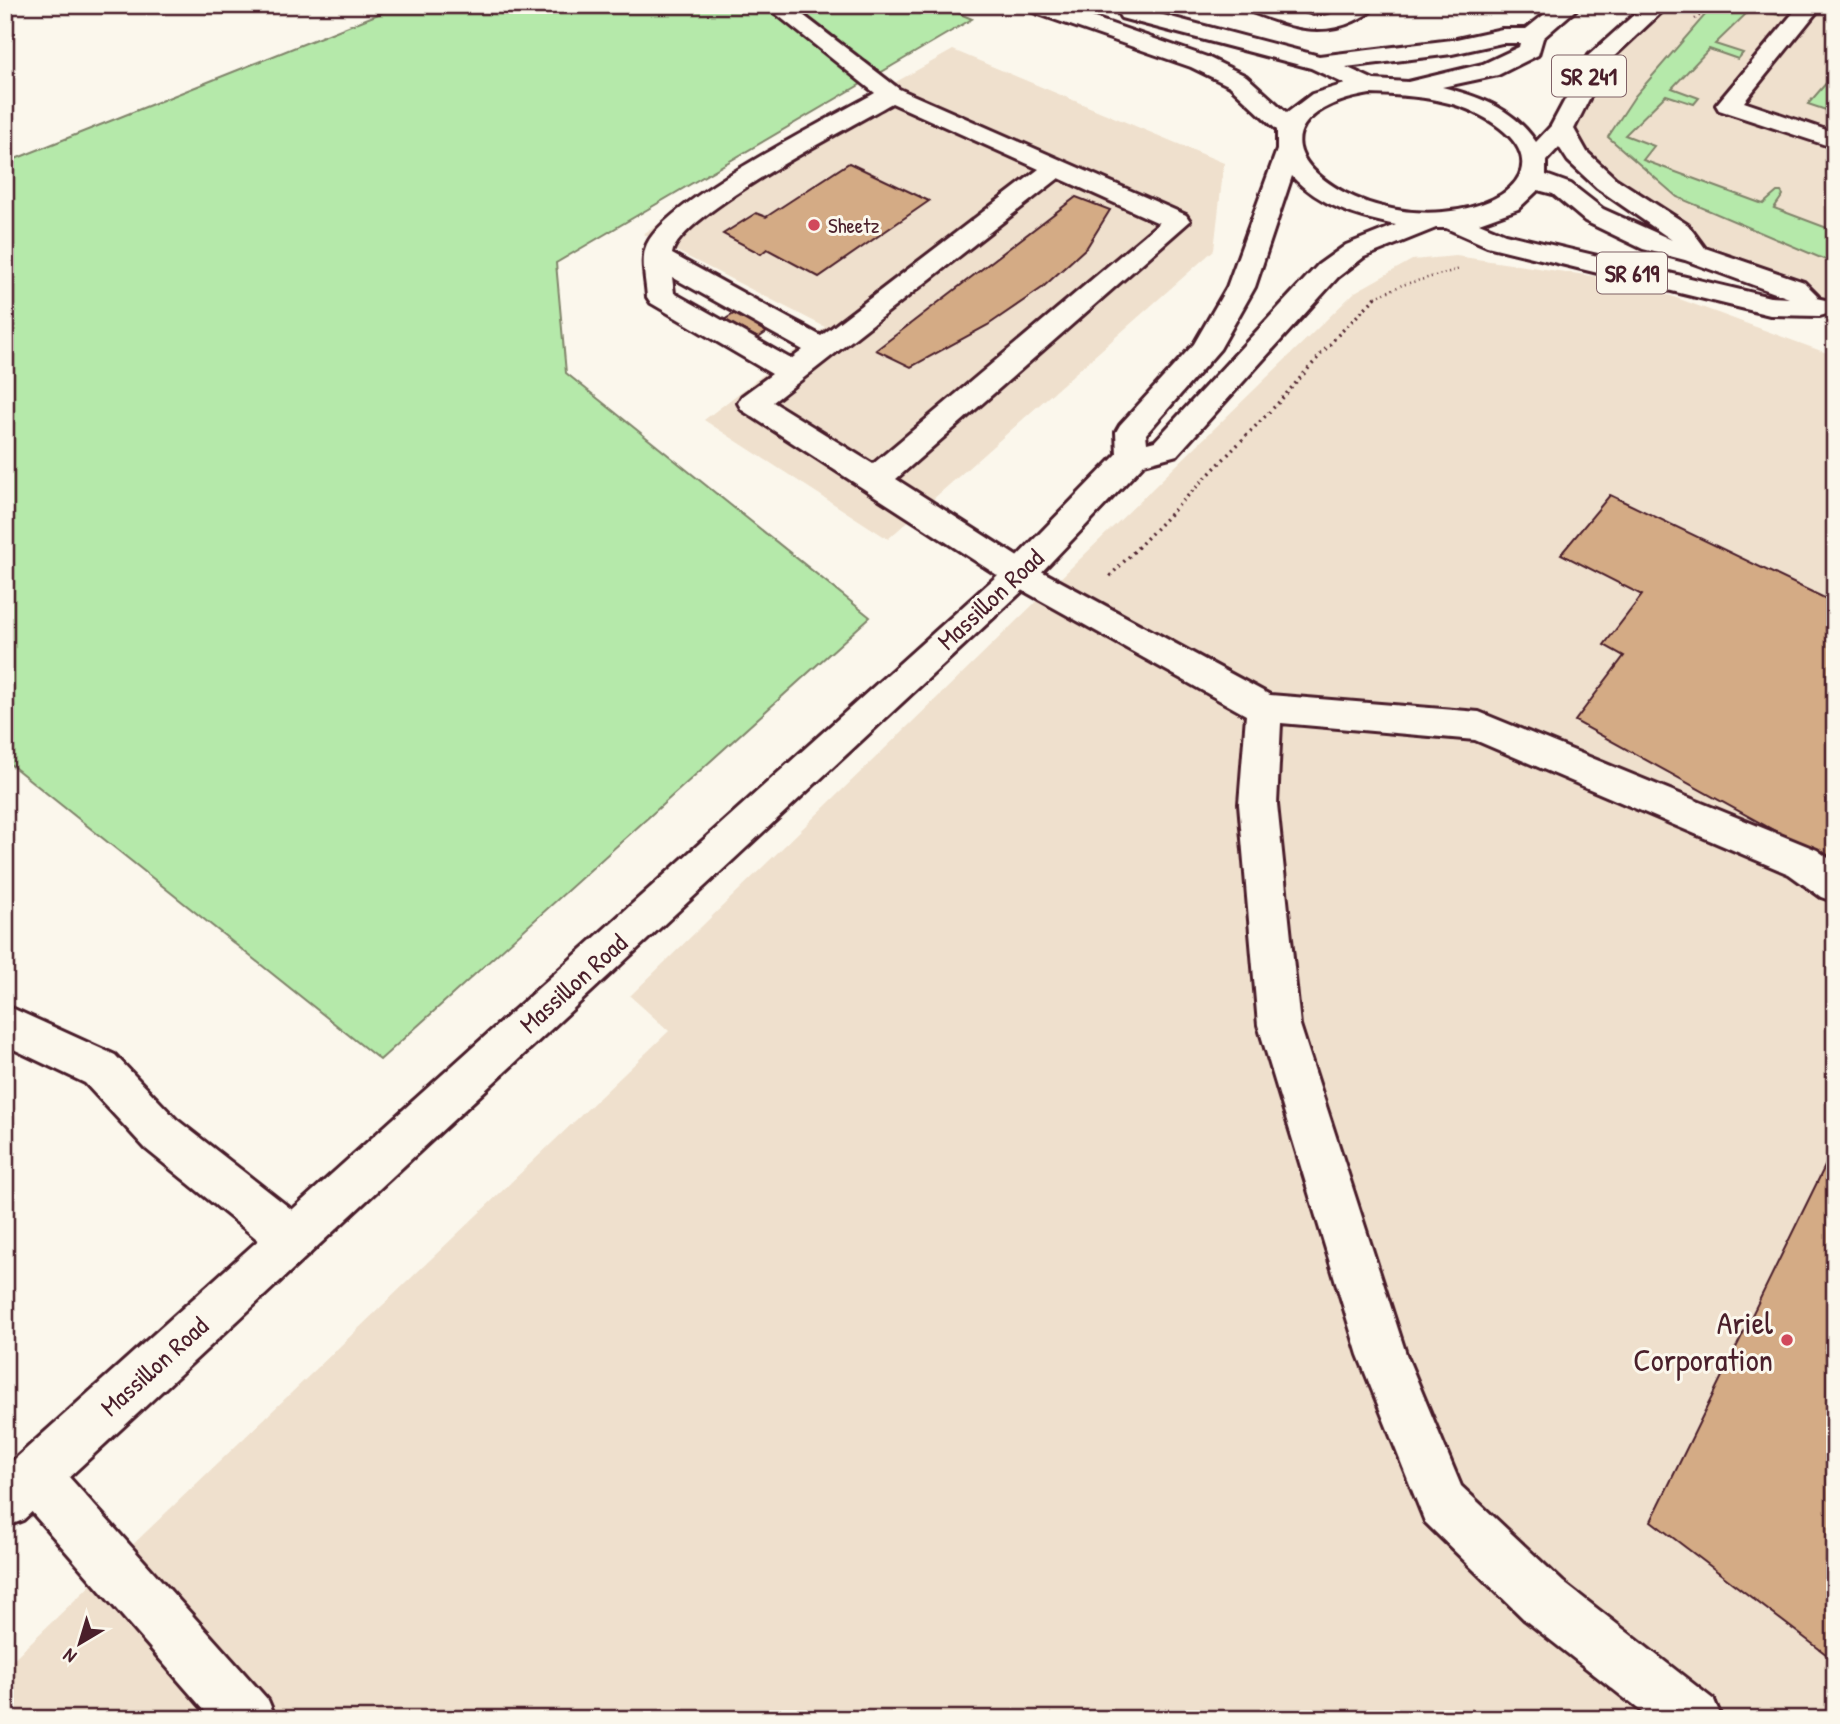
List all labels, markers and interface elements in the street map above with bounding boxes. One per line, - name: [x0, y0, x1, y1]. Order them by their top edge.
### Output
- road number: SR 241: [1552, 56, 1626, 96]
- place label: Sheetz: [828, 211, 879, 240]
- marker: Sheetz: [806, 217, 822, 233]
- road number: SR 619: [1597, 252, 1667, 294]
- street label: Massillon Road: [929, 541, 1051, 657]
- street label: Massillon Road: [512, 925, 634, 1041]
- place label: Ariel Corporation: [1633, 1301, 1773, 1381]
- street label: Massillon Road: [93, 1308, 215, 1424]
- marker: Ariel Corporation: [1779, 1332, 1795, 1348]
- north arrow: [46, 1608, 116, 1678]
- text: N: [58, 1643, 82, 1670]

